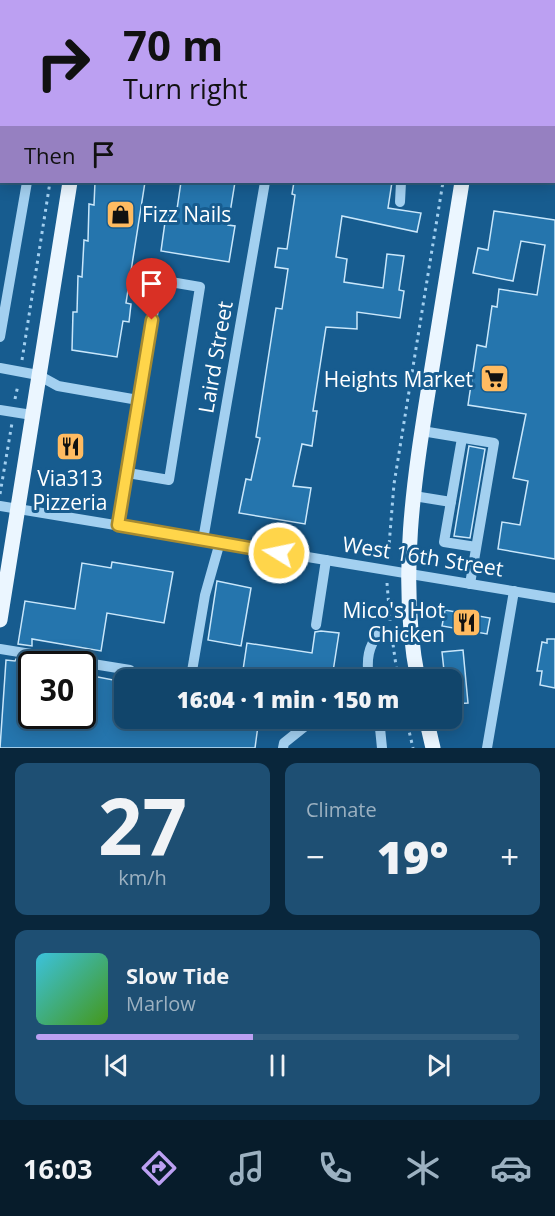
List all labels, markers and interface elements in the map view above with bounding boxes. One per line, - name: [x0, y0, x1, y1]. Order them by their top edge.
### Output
- text: 70 m: [123, 16, 223, 73]
- icon: right: [24, 24, 102, 102]
- text: Turn right: [123, 70, 248, 107]
- icon: arrive: [87, 138, 120, 171]
- text: Then: [24, 140, 75, 170]
- shop icon: Fizz Nails: [105, 198, 137, 230]
- place label: Fizz Nails: [142, 200, 231, 228]
- pin: [126, 258, 177, 320]
- icon: arrive: [135, 267, 168, 300]
- street label: Laird Street: [191, 299, 239, 415]
- supermarket icon: Heights Market: [478, 363, 510, 395]
- place label: Heights Market: [324, 365, 473, 393]
- restaurant icon: Via313 Pizzeria: [54, 431, 86, 463]
- place label: Via313 Pizzeria: [33, 464, 107, 516]
- position arrow: [247, 521, 311, 585]
- street label: West 16th Street: [340, 529, 506, 583]
- place label: Mico's Hot Chicken: [342, 596, 445, 648]
- restaurant icon: Mico's Hot Chicken: [450, 606, 482, 638]
- speed limit sign: 30: [18, 651, 96, 729]
- text: 16:04 · 1 min · 150 m: [177, 684, 399, 714]
- text: 27: [98, 772, 187, 878]
- text: Climate: [306, 796, 377, 823]
- text: 19°: [377, 826, 448, 887]
- text: −: [306, 834, 325, 879]
- text: +: [500, 834, 519, 879]
- text: km/h: [118, 864, 167, 891]
- text: Slow Tide: [126, 960, 229, 990]
- text: Marlow: [126, 990, 196, 1017]
- icon: previous: [100, 1049, 133, 1082]
- icon: pause: [261, 1049, 294, 1082]
- icon: next: [422, 1049, 455, 1082]
- icon: directions: [138, 1147, 180, 1189]
- icon: music: [226, 1147, 268, 1189]
- icon: phone: [314, 1147, 356, 1189]
- icon: climate: [402, 1147, 444, 1189]
- icon: car: [490, 1147, 532, 1189]
- text: 16:03: [23, 1150, 92, 1187]

